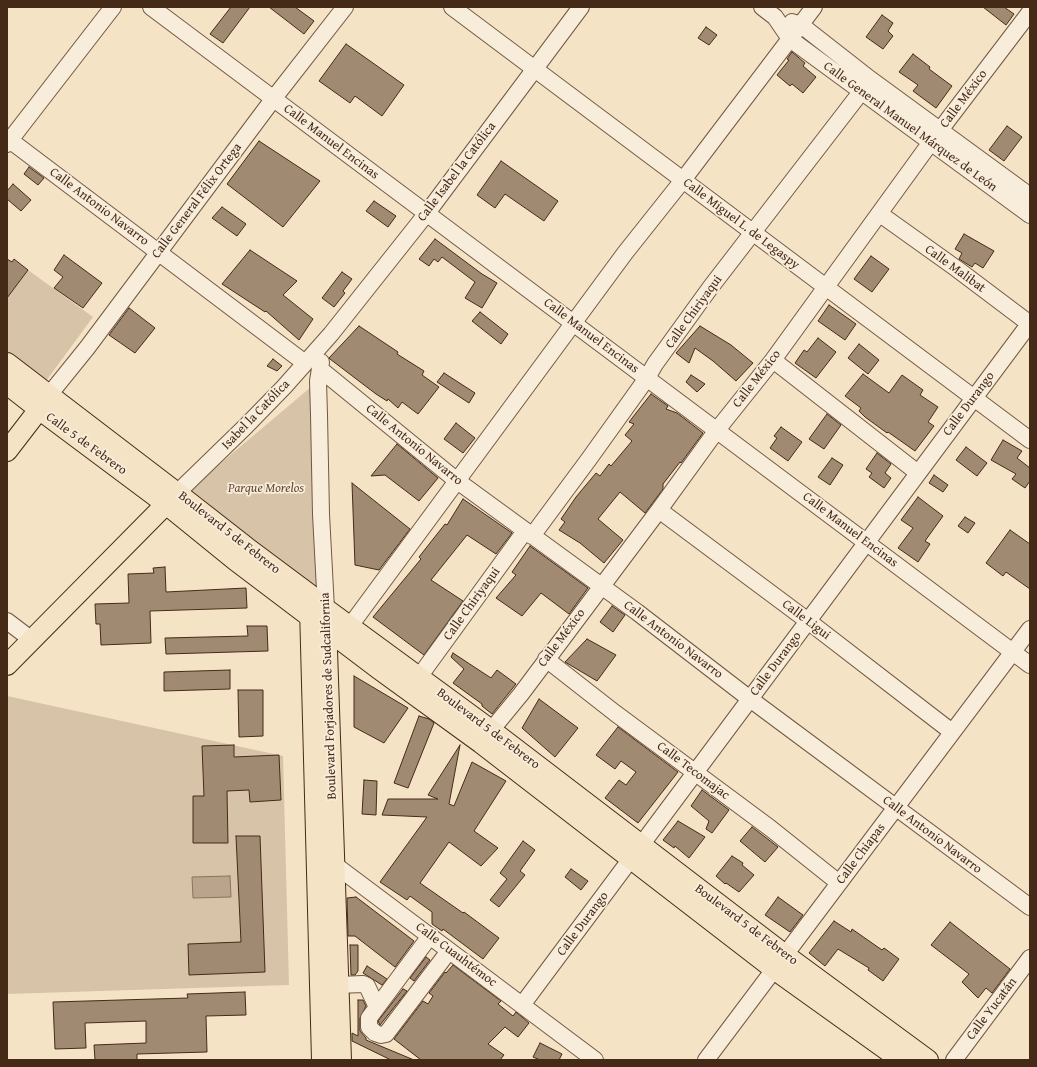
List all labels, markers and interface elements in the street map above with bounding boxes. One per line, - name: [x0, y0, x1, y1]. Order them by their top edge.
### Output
- street label: Calle General Manuel Márquez de León: [820, 59, 1000, 195]
- street label: Calle México: [937, 67, 991, 131]
- street label: Calle Manuel Encinas: [280, 101, 382, 183]
- street label: Calle Isabel la Católica: [415, 119, 499, 225]
- street label: Calle General Félix Ortega: [149, 140, 245, 262]
- street label: Calle Antonio Navarro: [46, 165, 152, 249]
- street label: Calle Miguel L. de Legaspy: [680, 175, 802, 273]
- street label: Calle Malibat: [922, 242, 988, 296]
- street label: Calle Chiriyaqui: [662, 272, 726, 352]
- street label: Calle Manuel Encinas: [540, 295, 642, 377]
- street label: Calle México: [730, 347, 784, 411]
- street label: Calle Durango: [940, 369, 998, 439]
- street label: Isabel la Católica: [219, 377, 293, 453]
- street label: Calle Antonio Navarro: [362, 401, 466, 489]
- street label: Calle 5 de Febrero: [42, 409, 130, 479]
- park label: Parque Morelos: [228, 481, 304, 497]
- street label: Boulevard 5 de Febrero: [175, 488, 283, 578]
- street label: Calle Manuel Encinas: [799, 489, 901, 571]
- street label: Calle Chiriyaqui: [440, 564, 504, 644]
- street label: Boulevard Forjadores de Sudcalifornia: [318, 592, 340, 800]
- street label: Calle Ligui: [779, 597, 833, 643]
- street label: Calle Antonio Navarro: [620, 598, 726, 682]
- street label: Calle México: [535, 606, 589, 670]
- street label: Calle Durango: [747, 629, 805, 699]
- street label: Boulevard 5 de Febrero: [433, 685, 543, 773]
- street label: Calle Tecomajac: [654, 739, 732, 803]
- street label: Calle Antonio Navarro: [879, 793, 985, 877]
- street label: Calle Chiapas: [833, 821, 889, 887]
- street label: Boulevard 5 de Febrero: [691, 881, 801, 969]
- street label: Calle Durango: [554, 889, 612, 959]
- street label: Calle Cuauhtémoc: [412, 919, 500, 991]
- street label: Calle Yucatán: [963, 975, 1021, 1043]

